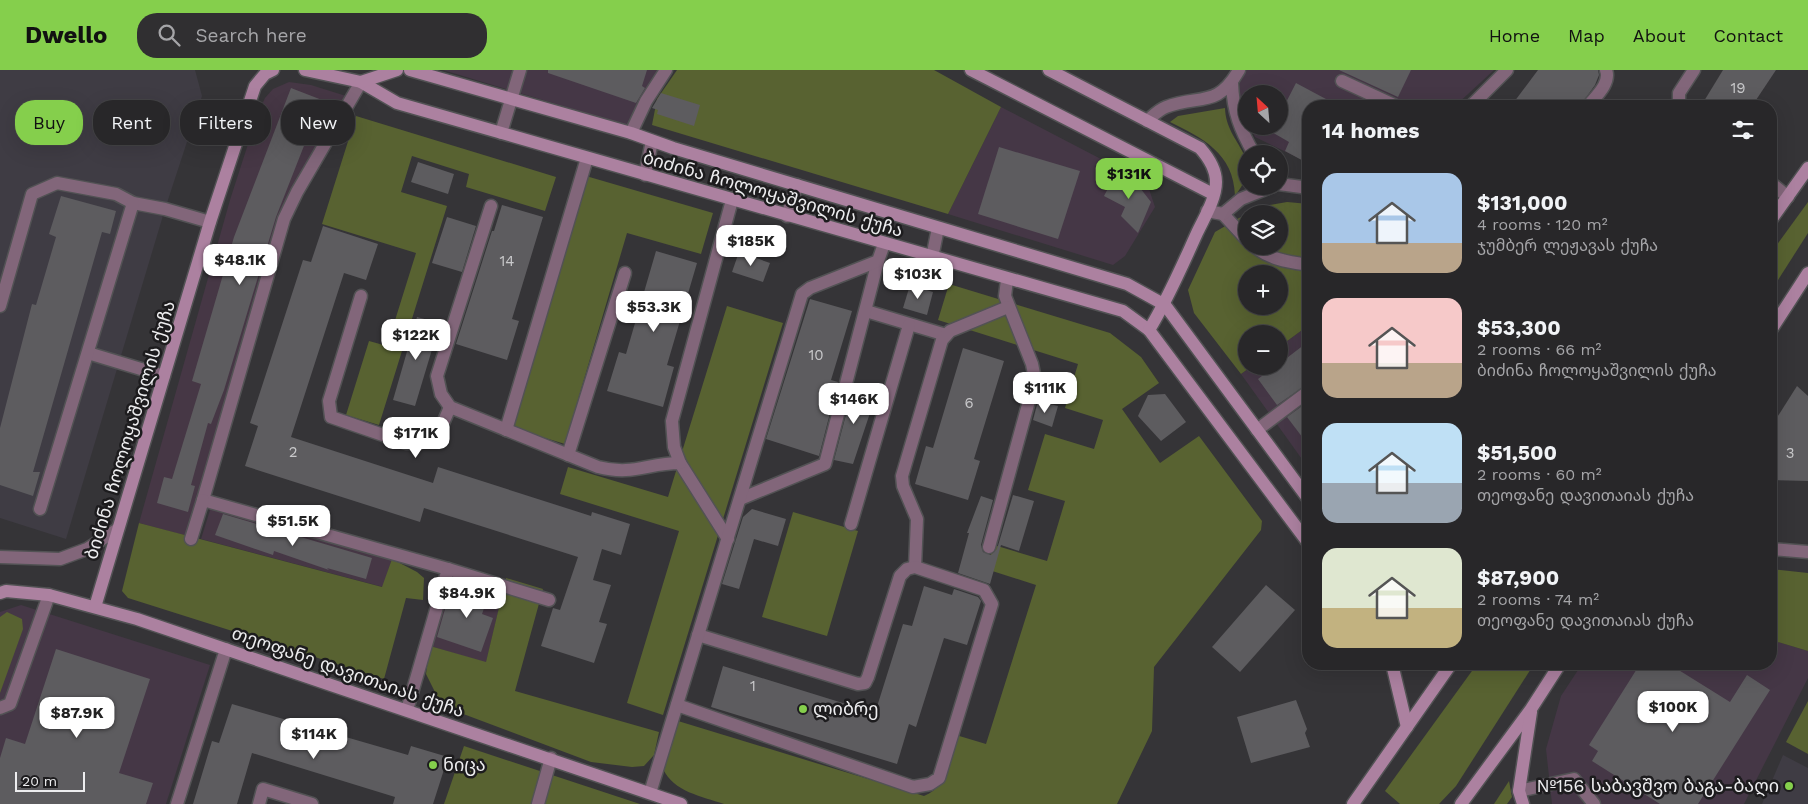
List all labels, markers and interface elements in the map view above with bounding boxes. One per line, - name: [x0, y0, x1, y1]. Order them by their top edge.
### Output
- search box: [137, 13, 487, 58]
- text: Dwello: [25, 21, 107, 49]
- icon: search: [155, 21, 183, 49]
- text: Search here: [195, 24, 307, 47]
- text: Home: [1489, 25, 1540, 46]
- text: Map: [1568, 25, 1605, 46]
- text: About: [1633, 25, 1685, 46]
- text: Contact: [1713, 25, 1783, 46]
- house number: 19: [1730, 79, 1746, 97]
- north arrow: [1238, 85, 1288, 135]
- map controls: [1238, 85, 1288, 375]
- chip: Buy: [15, 100, 83, 145]
- chip: Rent: [93, 100, 170, 145]
- chip: Filters: [180, 100, 271, 145]
- chip: New: [281, 100, 355, 145]
- icon: filters: [1729, 116, 1757, 144]
- text: 14 homes: [1322, 118, 1419, 143]
- button: locate: [1238, 145, 1288, 195]
- street label: ბიძინა ჩოლოყაშვილის ქუჩა: [640, 146, 906, 242]
- pin: $131K: [1094, 158, 1164, 200]
- text: $131K: [1107, 164, 1151, 183]
- text: $131,000: [1477, 190, 1567, 215]
- icon: home: [1362, 193, 1422, 253]
- button: layers: [1238, 205, 1288, 255]
- text: 4 rooms · 120 m²: [1477, 215, 1608, 234]
- pin: $185K: [716, 224, 786, 267]
- text: $185K: [727, 231, 775, 250]
- text: ჯუმბერ ლეჟავას ქუჩა: [1477, 236, 1658, 255]
- pin: $48.1K: [199, 244, 281, 286]
- text: $48.1K: [214, 250, 266, 269]
- house number: 14: [499, 252, 515, 270]
- pin: $103K: [883, 258, 953, 300]
- text: $103K: [894, 264, 942, 283]
- button: +: [1238, 265, 1288, 315]
- pin: $53.3K: [613, 290, 695, 333]
- text: $53.3K: [627, 297, 681, 316]
- street label: ბიძინა ჩოლოყაშვილის ქუჩა: [80, 298, 180, 562]
- text: $53,300: [1477, 315, 1561, 340]
- pin: $122K: [381, 318, 451, 361]
- icon: home: [1362, 318, 1422, 378]
- text: $122K: [392, 325, 440, 344]
- button: −: [1238, 325, 1288, 375]
- text: 2 rooms · 66 m²: [1477, 340, 1601, 359]
- house number: 10: [808, 346, 824, 364]
- text: ბიძინა ჩოლოყაშვილის ქუჩა: [1477, 361, 1716, 380]
- pin: $111K: [1010, 372, 1080, 414]
- text: $111K: [1024, 378, 1066, 397]
- pin: $146K: [819, 382, 889, 425]
- text: $146K: [830, 389, 878, 408]
- house number: 6: [964, 394, 974, 412]
- pin: $171K: [381, 416, 451, 459]
- text: $171K: [394, 423, 438, 442]
- text: $51,500: [1477, 440, 1557, 465]
- house number: 2: [289, 443, 297, 461]
- icon: home: [1362, 443, 1422, 503]
- house number: 3: [1786, 444, 1794, 462]
- text: 2 rooms · 60 m²: [1477, 465, 1602, 484]
- text: თეოფანე დავითაიას ქუჩა: [1477, 486, 1694, 505]
- pin: $51.5K: [252, 504, 334, 547]
- text: $51.5K: [267, 511, 319, 530]
- text: $87,900: [1477, 565, 1559, 590]
- icon: home: [1362, 568, 1422, 628]
- pin: $84.9K: [426, 576, 508, 619]
- text: $84.9K: [439, 583, 495, 602]
- text: 2 rooms · 74 m²: [1477, 590, 1599, 609]
- text: თეოფანე დავითაიას ქუჩა: [1477, 611, 1694, 630]
- street label: თეოფანე დავითაიას ქუჩა: [229, 622, 467, 722]
- house number: 1: [750, 677, 756, 695]
- pin: $100K: [1638, 690, 1708, 733]
- pin: $87.9K: [36, 696, 118, 739]
- text: $100K: [1649, 697, 1697, 716]
- place label: ლიბრე: [813, 698, 879, 720]
- text: $87.9K: [50, 703, 104, 722]
- marker: ლიბრე: [797, 703, 809, 715]
- pin: $114K: [279, 718, 349, 760]
- text: $114K: [291, 724, 337, 743]
- place label: ნიცა: [443, 754, 486, 776]
- marker: ნიცა: [427, 759, 439, 771]
- scale bar: [15, 769, 85, 792]
- text: 20 m: [22, 773, 57, 789]
- place label: №156 საბავშვო ბაგა-ბაღი: [1536, 775, 1779, 797]
- marker: №156 საბავშვო ბაგა-ბაღი: [1783, 780, 1795, 792]

